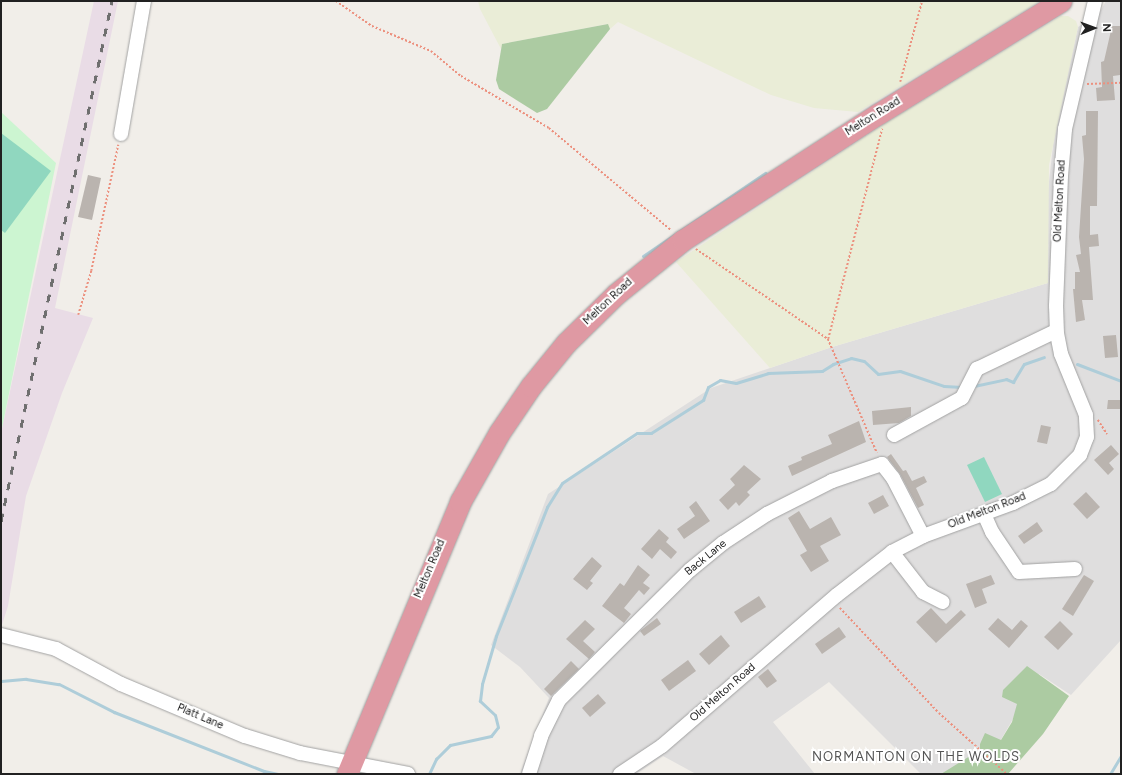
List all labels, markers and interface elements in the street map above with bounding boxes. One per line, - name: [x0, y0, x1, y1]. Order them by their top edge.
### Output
- north arrow: [1074, 8, 1114, 48]
- text: N: [1100, 23, 1113, 32]
- street label: Melton Road: [843, 95, 903, 139]
- street label: Old Melton Road: [1051, 159, 1069, 243]
- street label: Melton Road: [581, 276, 635, 328]
- street label: Old Melton Road: [946, 490, 1028, 532]
- street label: Back Lane: [682, 537, 730, 579]
- street label: Melton Road: [412, 538, 448, 600]
- street label: Old Melton Road: [688, 661, 758, 725]
- street label: Platt Lane: [175, 701, 225, 733]
- district label: NORMANTON ON THE WOLDS: [812, 749, 1020, 765]

